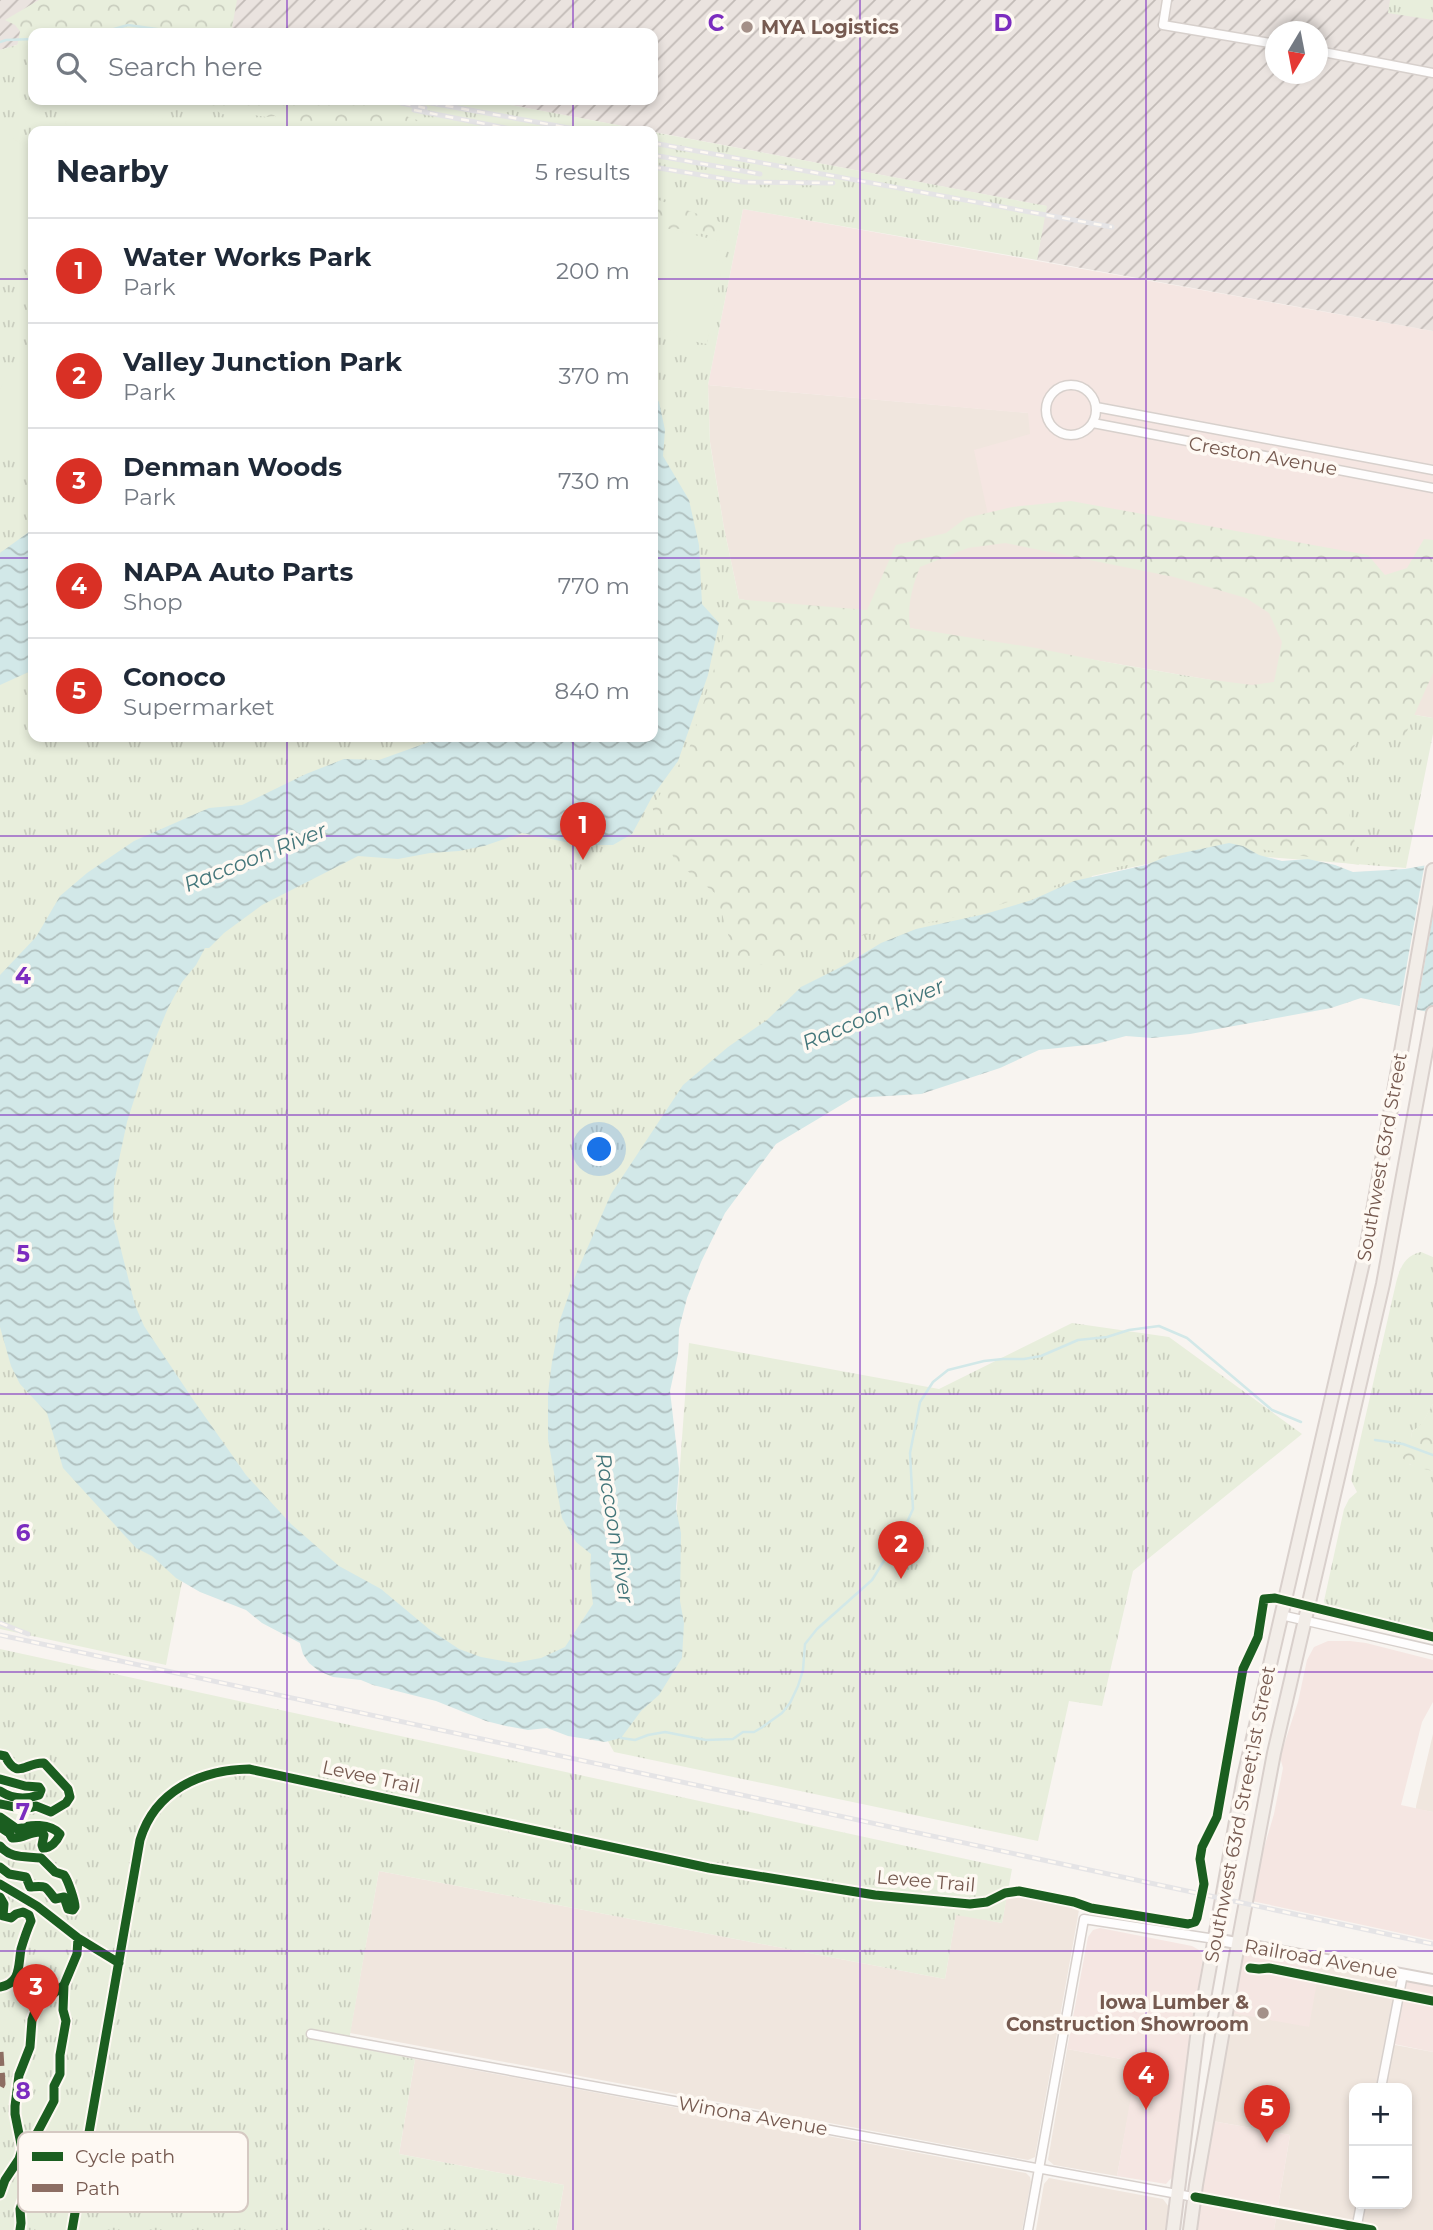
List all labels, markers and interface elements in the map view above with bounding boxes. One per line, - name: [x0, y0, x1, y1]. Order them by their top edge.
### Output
- text: C: [708, 9, 725, 37]
- text: D: [994, 9, 1013, 37]
- place label: MYA Logistics: [761, 16, 899, 39]
- marker: MYA Logistics: [739, 19, 755, 35]
- north arrow: [1265, 21, 1328, 84]
- search box: [28, 28, 658, 105]
- icon: search: [52, 48, 90, 86]
- text: Search here: [108, 51, 263, 83]
- text: Nearby: [56, 153, 168, 190]
- text: 5 results: [535, 158, 630, 186]
- text: Water Works Park: [123, 241, 371, 273]
- text: 1: [74, 257, 84, 285]
- text: 200 m: [556, 257, 630, 285]
- text: Park: [123, 273, 176, 301]
- text: Valley Junction Park: [123, 346, 402, 378]
- text: 2: [72, 362, 86, 390]
- text: 370 m: [559, 362, 630, 390]
- text: Park: [123, 378, 176, 406]
- street label: Creston Avenue: [1187, 432, 1339, 480]
- text: Denman Woods: [123, 451, 342, 483]
- text: 3: [72, 467, 86, 495]
- text: 730 m: [558, 467, 630, 495]
- text: Park: [123, 483, 176, 511]
- text: NAPA Auto Parts: [123, 556, 353, 588]
- text: 4: [71, 572, 87, 600]
- text: 770 m: [558, 572, 630, 600]
- text: Shop: [123, 588, 183, 616]
- text: Conoco: [123, 661, 226, 693]
- text: 5: [72, 677, 86, 705]
- text: 840 m: [554, 677, 630, 705]
- text: Supermarket: [123, 693, 275, 721]
- pin: 1: [560, 802, 606, 860]
- water label: Raccoon River: [180, 817, 331, 897]
- text: 4: [15, 962, 31, 990]
- water label: Raccoon River: [798, 973, 948, 1055]
- street label: Southwest 63rd Street: [1352, 1051, 1412, 1263]
- your location: [582, 1132, 616, 1166]
- text: 5: [16, 1240, 30, 1268]
- water label: Raccoon River: [591, 1451, 639, 1605]
- text: 6: [16, 1519, 31, 1547]
- pin: 2: [878, 1521, 924, 1579]
- street label: Southwest 63rd Street;1st Street: [1200, 1663, 1280, 1964]
- street label: Levee Trail: [320, 1755, 422, 1799]
- text: 7: [16, 1798, 30, 1826]
- street label: Levee Trail: [876, 1865, 976, 1897]
- street label: Railroad Avenue: [1243, 1934, 1399, 1984]
- pin: 3: [13, 1964, 59, 2022]
- place label: Iowa Lumber & Construction Showroom: [1006, 1991, 1249, 2036]
- marker: Iowa Lumber & Construction Showroom: [1255, 2005, 1271, 2021]
- pin: 4: [1123, 2052, 1169, 2110]
- text: 8: [15, 2077, 31, 2105]
- map controls: [1349, 2083, 1412, 2209]
- button: +: [1349, 2083, 1412, 2146]
- pin: 5: [1244, 2085, 1290, 2143]
- street label: Winona Avenue: [676, 2092, 830, 2140]
- legend: [18, 2132, 248, 2212]
- text: Cycle path: [75, 2145, 175, 2168]
- button: −: [1349, 2146, 1412, 2209]
- text: Path: [75, 2177, 120, 2200]

